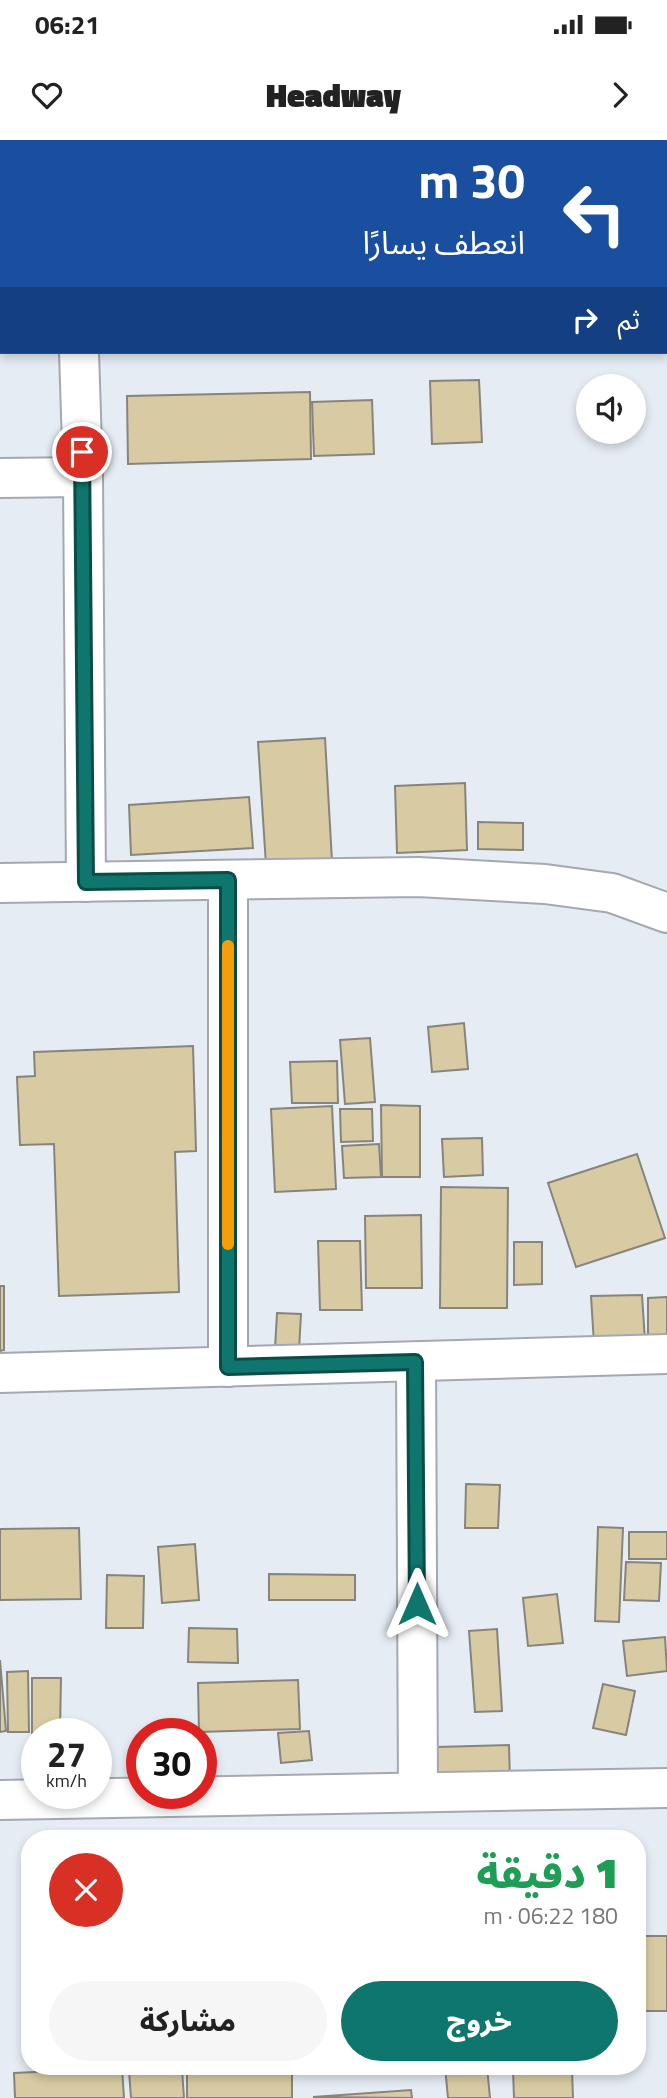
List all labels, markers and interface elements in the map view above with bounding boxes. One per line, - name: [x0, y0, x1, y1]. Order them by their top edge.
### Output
- text: 06:21: [35, 5, 100, 44]
- text: Headway: [266, 71, 401, 119]
- icon: heart: [28, 76, 66, 114]
- icon: forward: [601, 76, 639, 114]
- text: 30 m: [418, 142, 525, 217]
- icon: left: [549, 168, 640, 259]
- text: انعطف يسارًا: [363, 218, 525, 266]
- text: ثم: [618, 300, 640, 339]
- icon: right: [566, 301, 604, 339]
- map controls: [576, 374, 646, 444]
- button: sound: [576, 374, 646, 444]
- pin: [52, 422, 112, 482]
- icon: arrive: [63, 433, 101, 471]
- position arrow: [380, 1567, 454, 1641]
- speed limit sign: 30: [126, 1718, 217, 1809]
- text: 27: [47, 1727, 86, 1781]
- text: km/h: [46, 1767, 87, 1794]
- text: 1 دقيقة: [476, 1840, 618, 1904]
- button: close: [49, 1853, 123, 1927]
- text: 180 m · 06:22: [483, 1898, 618, 1933]
- button: مشاركة: [49, 1981, 327, 2061]
- button: خروج: [341, 1981, 618, 2061]

